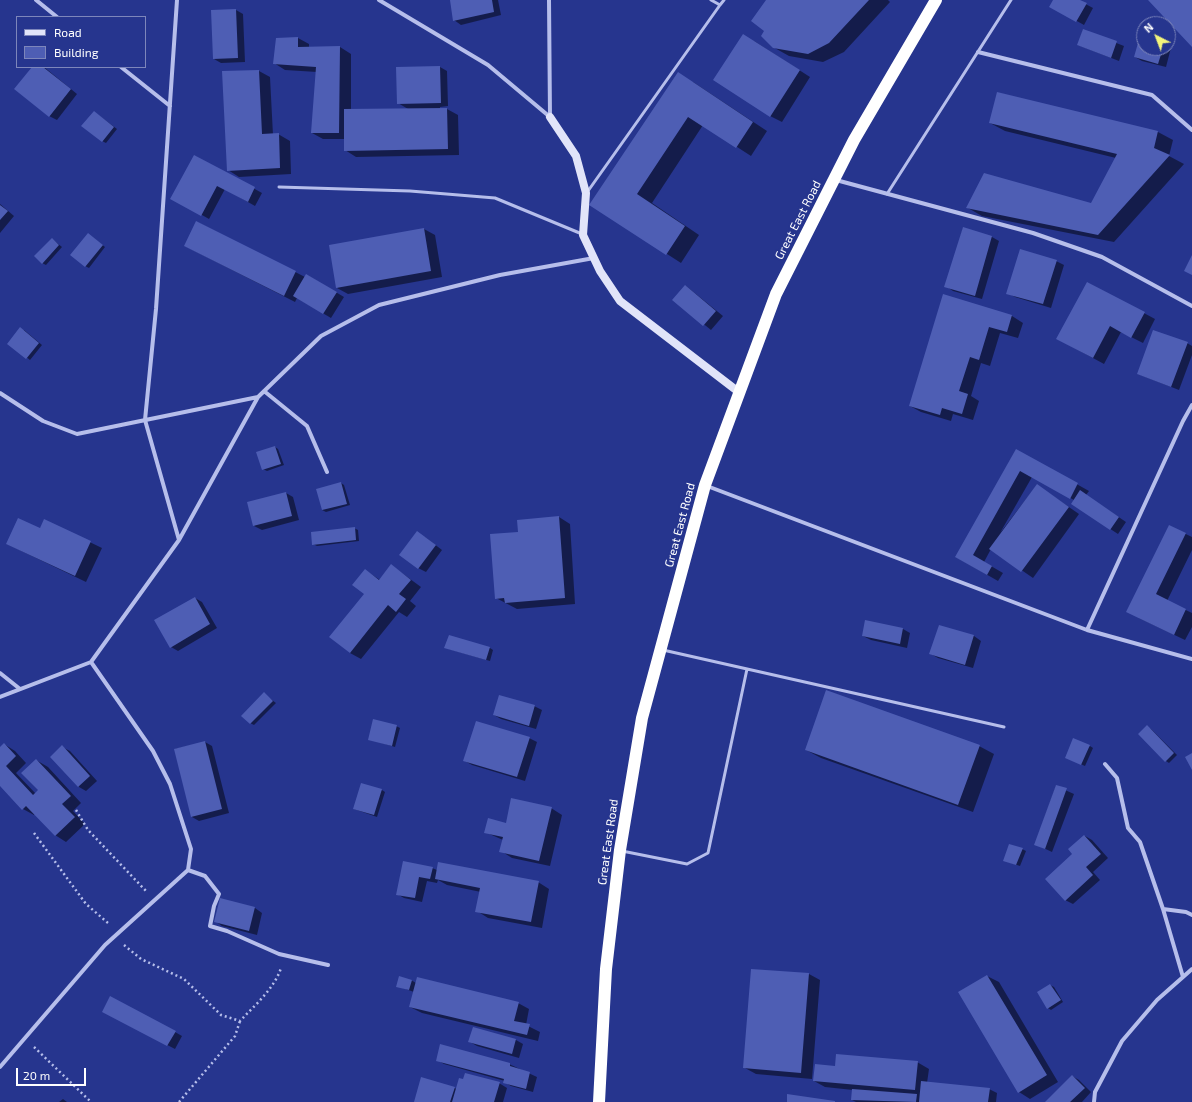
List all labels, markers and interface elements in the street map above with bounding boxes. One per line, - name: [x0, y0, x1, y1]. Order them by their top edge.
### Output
- legend: [16, 16, 146, 68]
- north arrow: [1136, 16, 1176, 56]
- text: N: [1141, 20, 1156, 35]
- text: Road: [54, 25, 82, 39]
- text: Building: [54, 45, 98, 59]
- street label: Great East Road: [772, 178, 824, 262]
- street label: Great East Road: [662, 481, 698, 569]
- street label: Great East Road: [595, 798, 621, 886]
- scale bar: [18, 1060, 88, 1086]
- text: 20 m: [23, 1068, 50, 1082]

